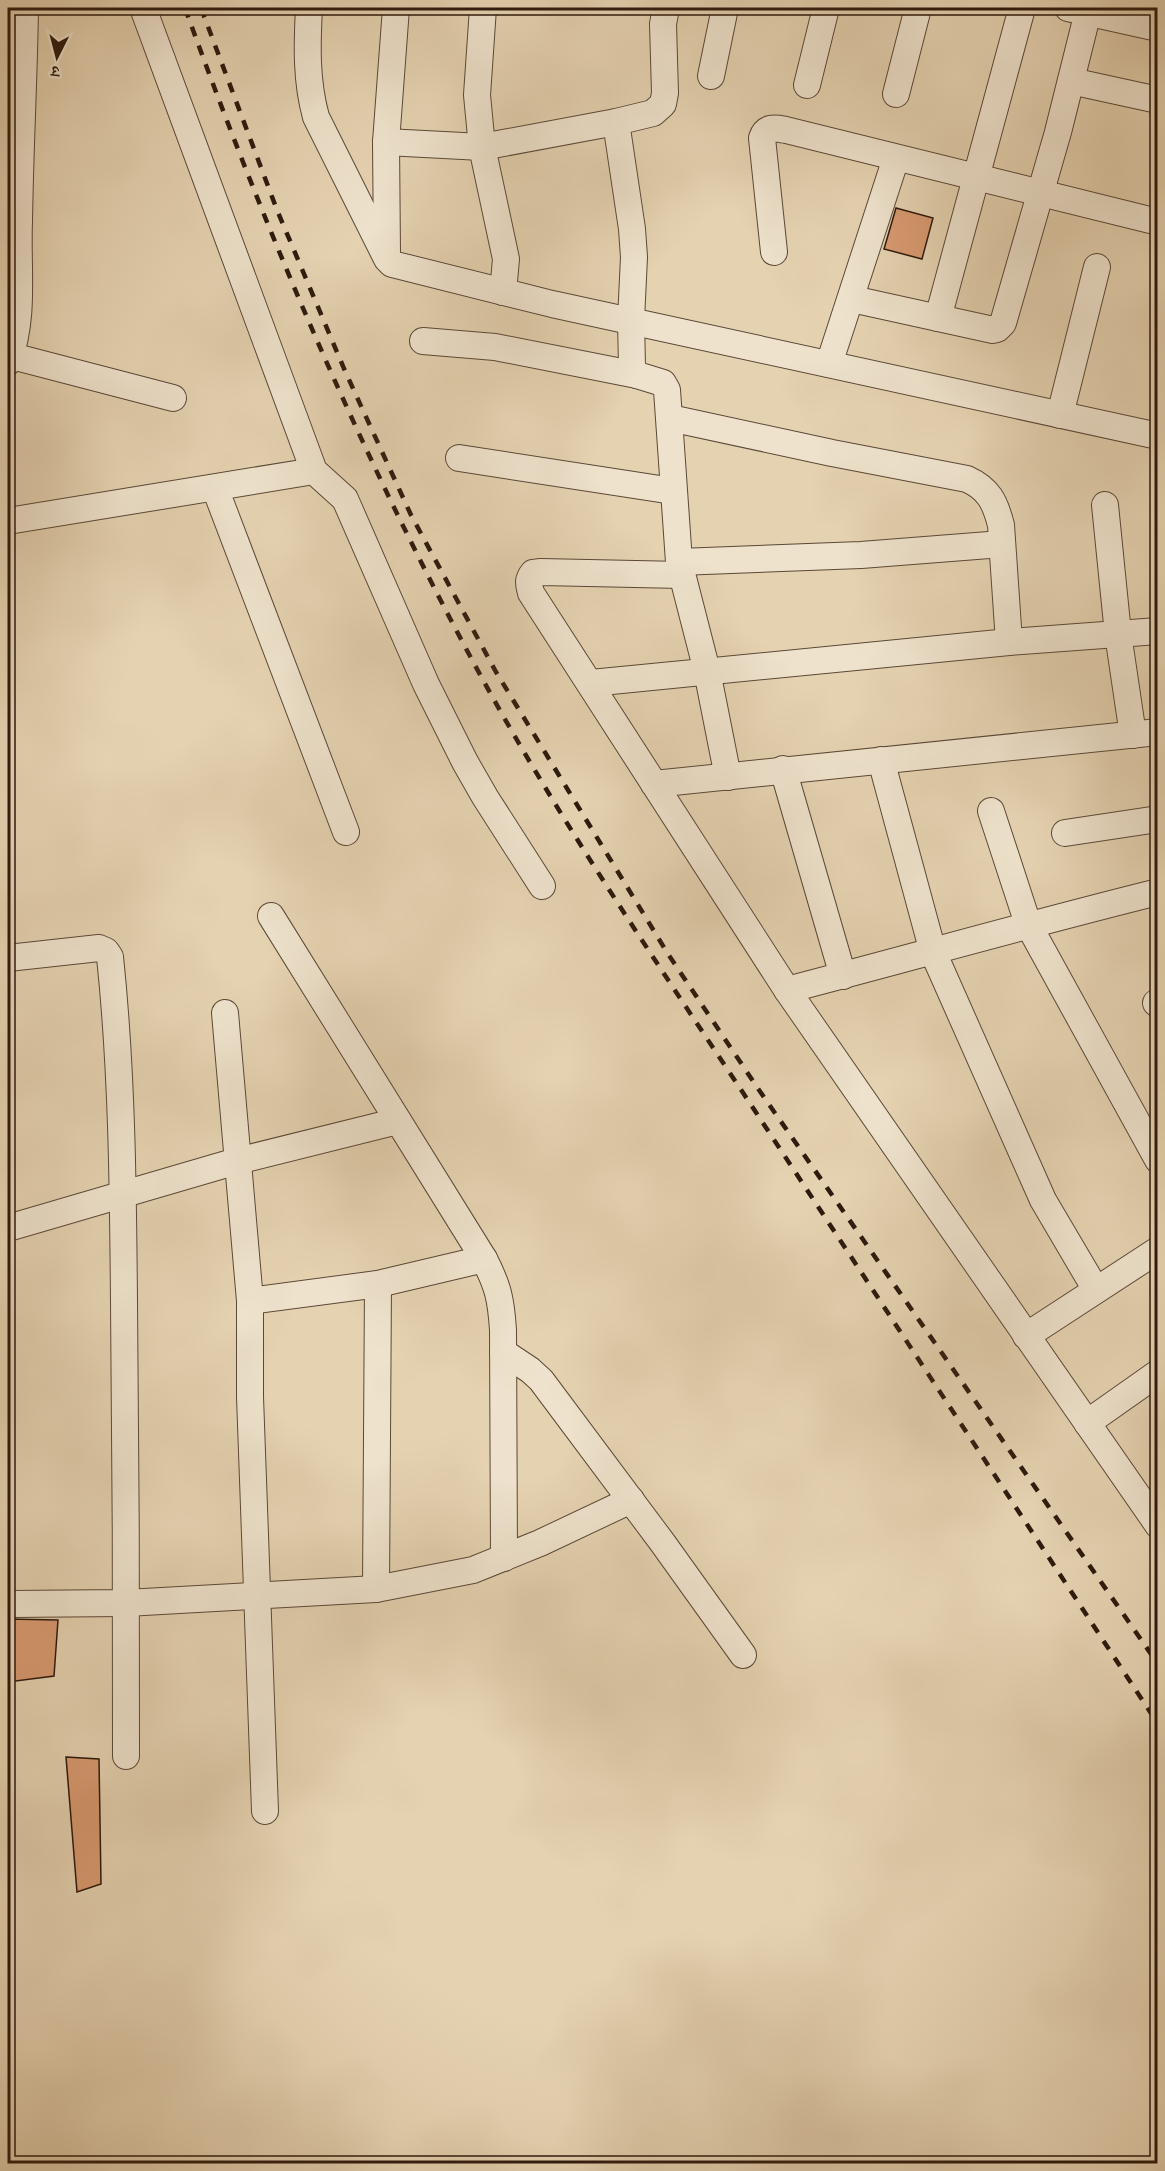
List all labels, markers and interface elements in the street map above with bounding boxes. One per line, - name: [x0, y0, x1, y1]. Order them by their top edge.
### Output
- north arrow: [27, 27, 87, 87]
- text: उ: [49, 60, 62, 81]

